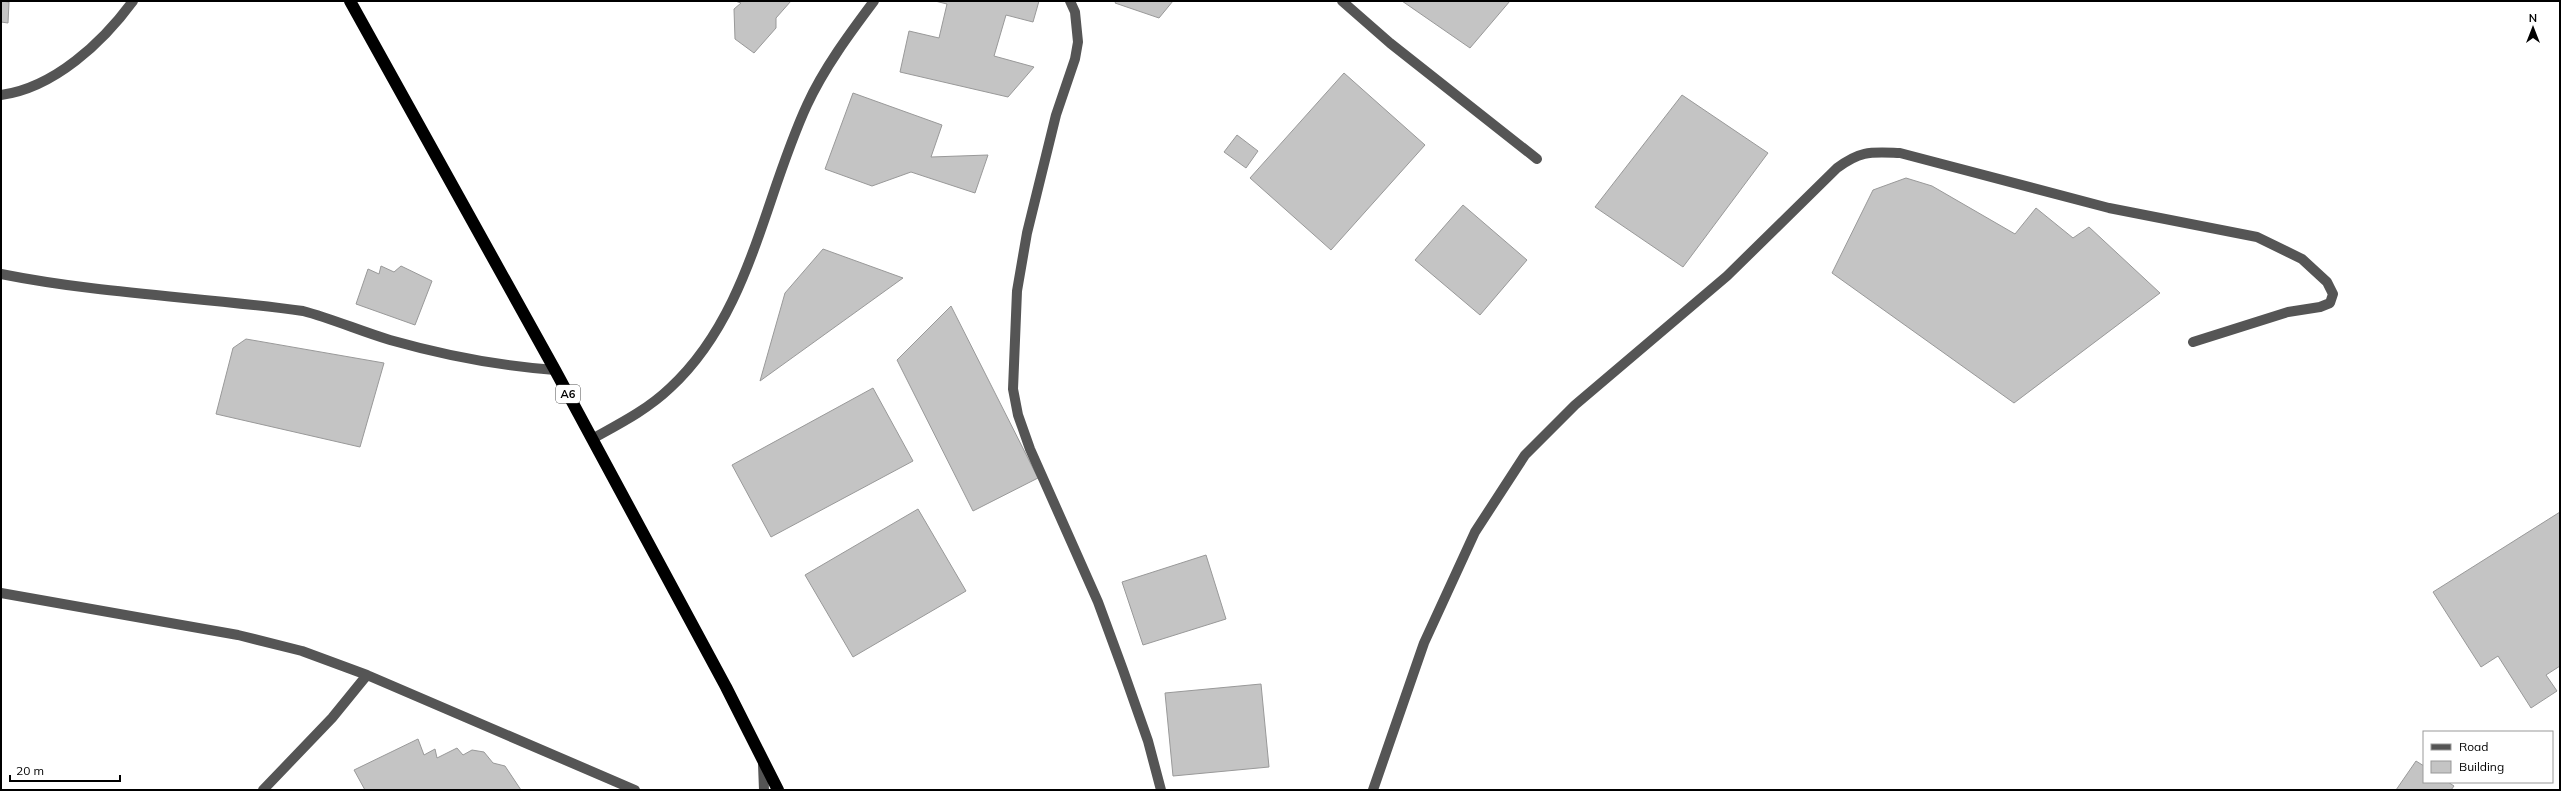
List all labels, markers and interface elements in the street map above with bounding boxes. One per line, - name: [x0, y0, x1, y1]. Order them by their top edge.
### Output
- north arrow: [2513, 8, 2553, 48]
- text: N: [2529, 11, 2537, 25]
- road number: A6: [556, 385, 580, 403]
- legend: [2423, 731, 2553, 783]
- text: Road: [2459, 739, 2488, 754]
- scale bar: [10, 757, 120, 783]
- text: Building: [2459, 759, 2504, 774]
- text: 20 m: [16, 763, 44, 778]

